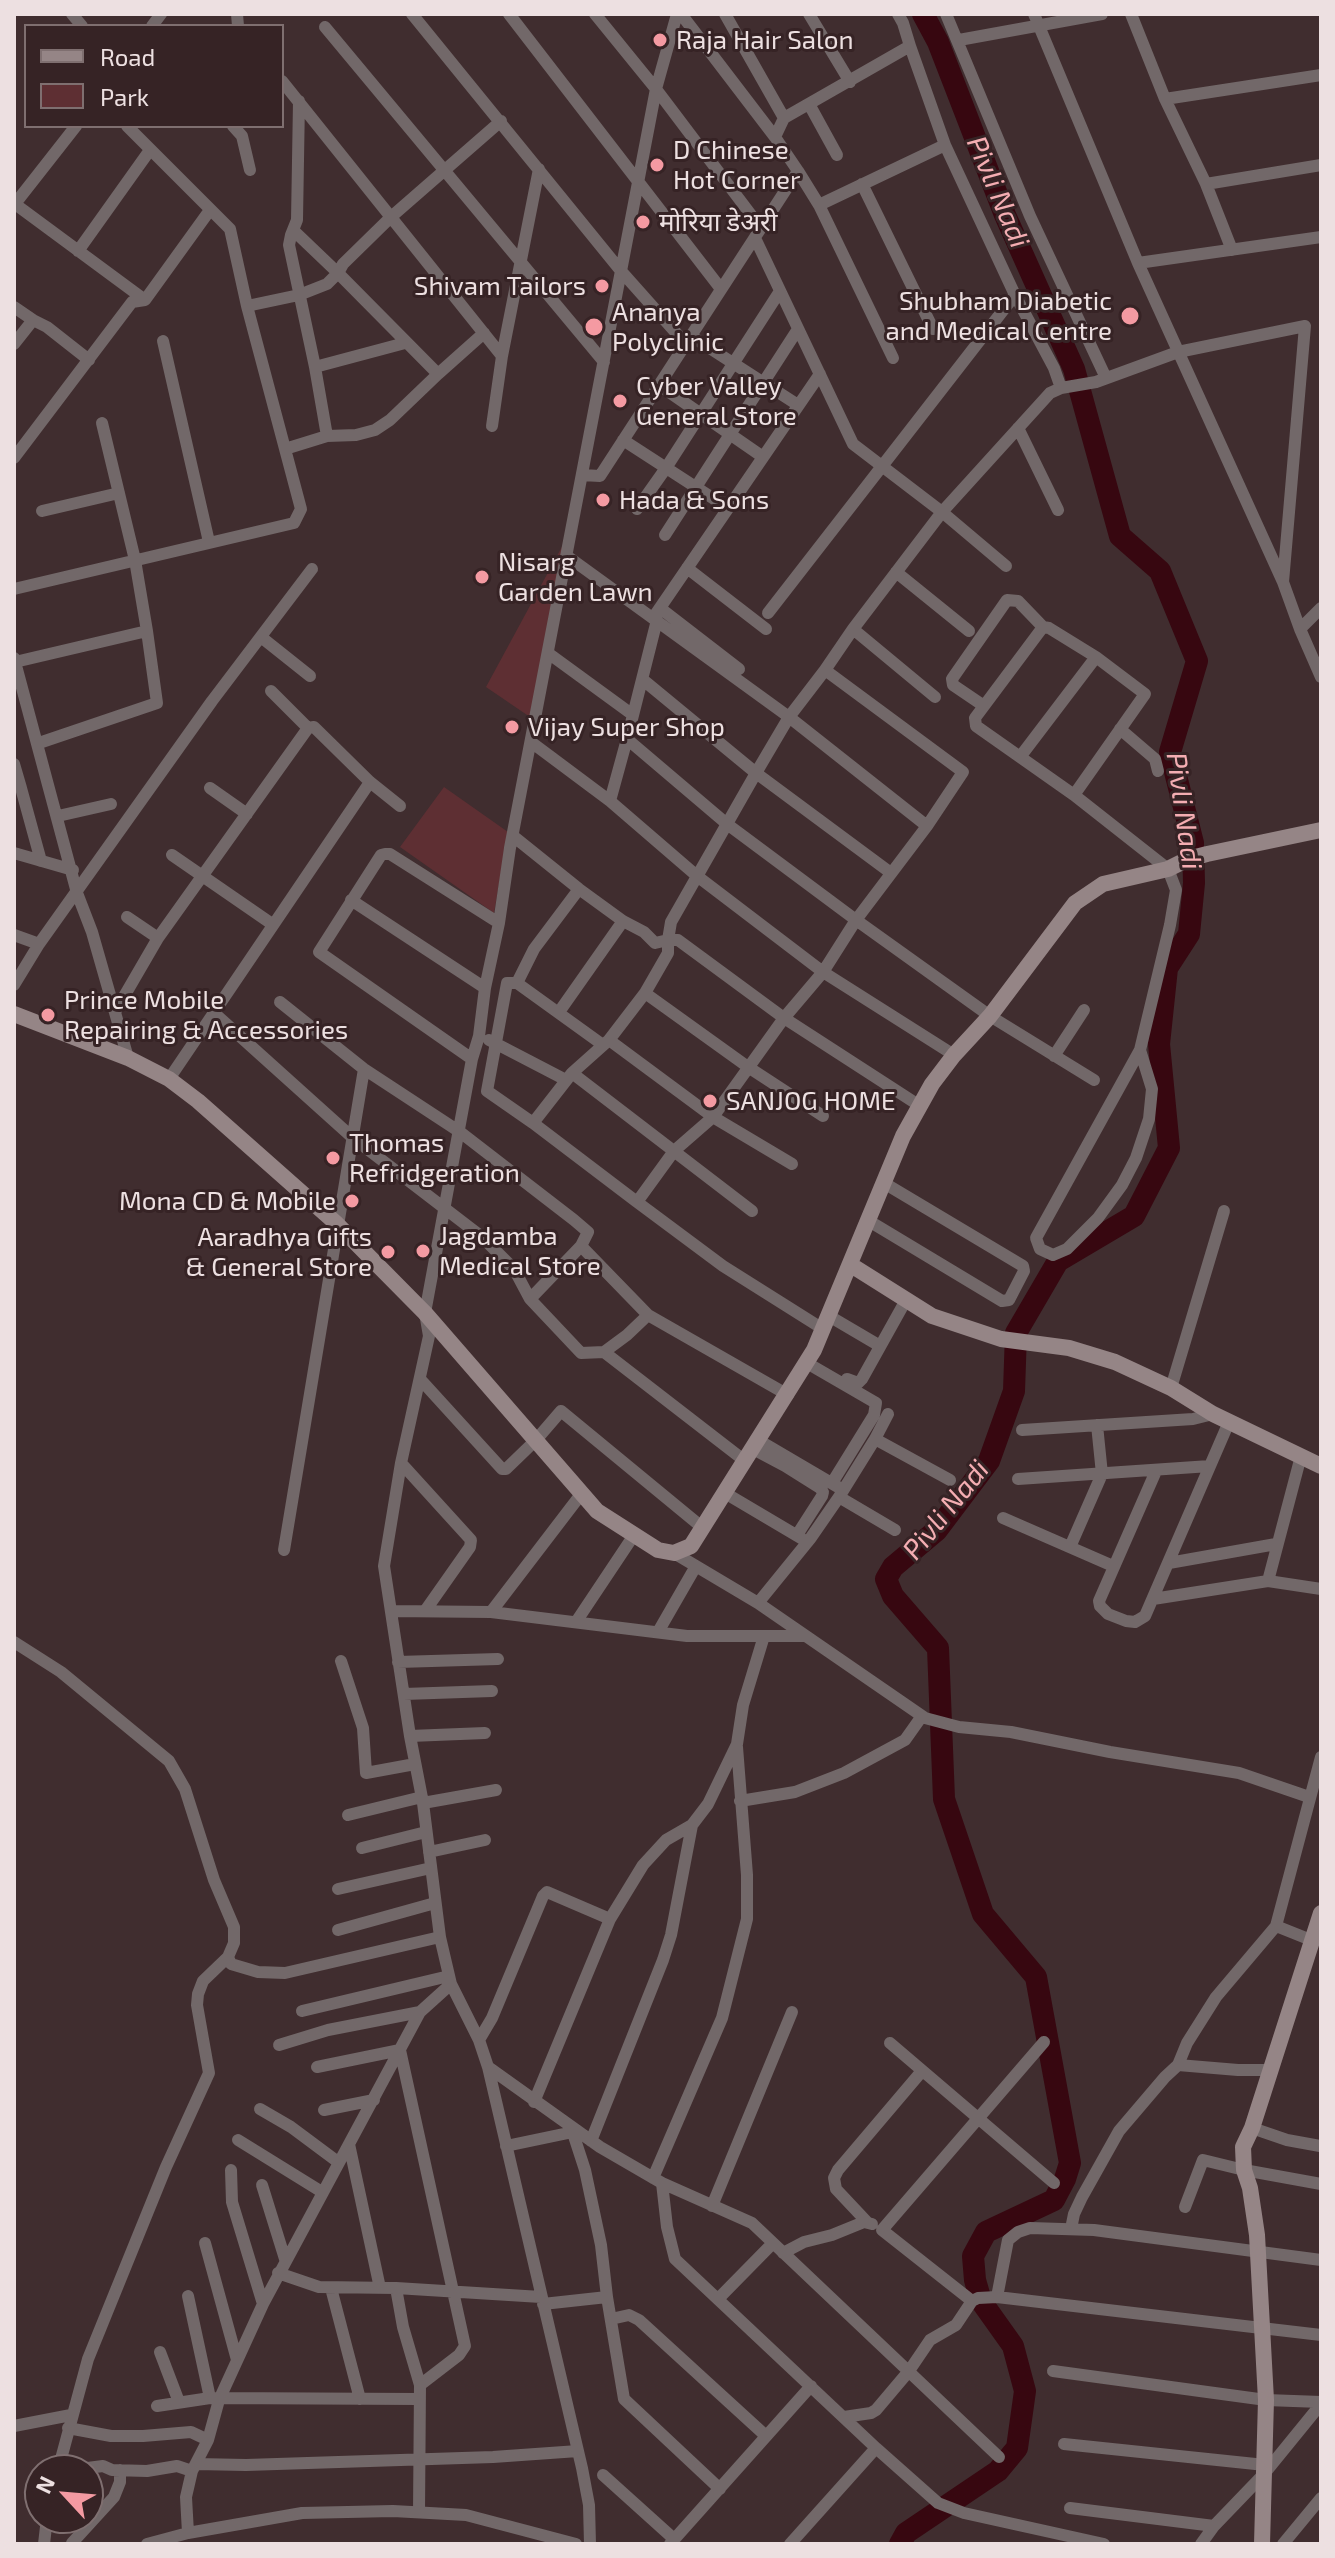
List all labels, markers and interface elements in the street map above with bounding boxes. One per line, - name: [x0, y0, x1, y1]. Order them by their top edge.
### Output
- legend: [24, 24, 284, 128]
- place label: Raja Hair Salon: [676, 24, 854, 56]
- marker: Raja Hair Salon: [651, 31, 669, 49]
- text: Road: [100, 42, 155, 71]
- text: Park: [100, 82, 149, 111]
- water label: Pivli Nadi: [959, 131, 1037, 253]
- place label: D Chinese Hot Corner: [673, 134, 800, 196]
- marker: D Chinese Hot Corner: [648, 156, 666, 174]
- place label: मोरिया डेअरी: [659, 206, 777, 238]
- marker: मोरिया डेअरी: [634, 213, 652, 231]
- place label: Shivam Tailors: [414, 270, 586, 302]
- marker: Shivam Tailors: [593, 277, 611, 295]
- place label: Shubham Diabetic and Medical Centre: [885, 285, 1112, 346]
- place label: Ananya Polyclinic: [612, 296, 724, 358]
- marker: Shubham Diabetic and Medical Centre: [1119, 305, 1141, 327]
- marker: Ananya Polyclinic: [583, 316, 605, 338]
- place label: Cyber Valley General Store: [636, 370, 797, 432]
- marker: Cyber Valley General Store: [611, 392, 629, 410]
- place label: Hada & Sons: [619, 484, 769, 516]
- marker: Hada & Sons: [594, 491, 612, 509]
- place label: Nisarg Garden Lawn: [498, 546, 653, 608]
- marker: Nisarg Garden Lawn: [473, 568, 491, 586]
- place label: Vijay Super Shop: [528, 711, 725, 743]
- marker: Vijay Super Shop: [503, 718, 521, 736]
- water label: Pivli Nadi: [1159, 750, 1209, 872]
- place label: Prince Mobile Repairing & Accessories: [64, 984, 348, 1046]
- marker: Prince Mobile Repairing & Accessories: [39, 1006, 57, 1024]
- place label: SANJOG HOME: [726, 1085, 896, 1117]
- marker: SANJOG HOME: [701, 1092, 719, 1110]
- place label: Thomas Refridgeration: [349, 1127, 520, 1188]
- marker: Thomas Refridgeration: [324, 1149, 342, 1167]
- place label: Mona CD & Mobile: [119, 1185, 336, 1217]
- marker: Mona CD & Mobile: [343, 1192, 361, 1210]
- place label: Jagdamba Medical Store: [439, 1220, 601, 1282]
- place label: Aaradhya Gifts & General Store: [185, 1221, 372, 1282]
- marker: Jagdamba Medical Store: [414, 1242, 432, 1260]
- marker: Aaradhya Gifts & General Store: [379, 1243, 397, 1261]
- water label: Pivli Nadi: [896, 1454, 996, 1566]
- north arrow: [24, 2454, 104, 2534]
- text: N: [29, 2472, 59, 2497]

